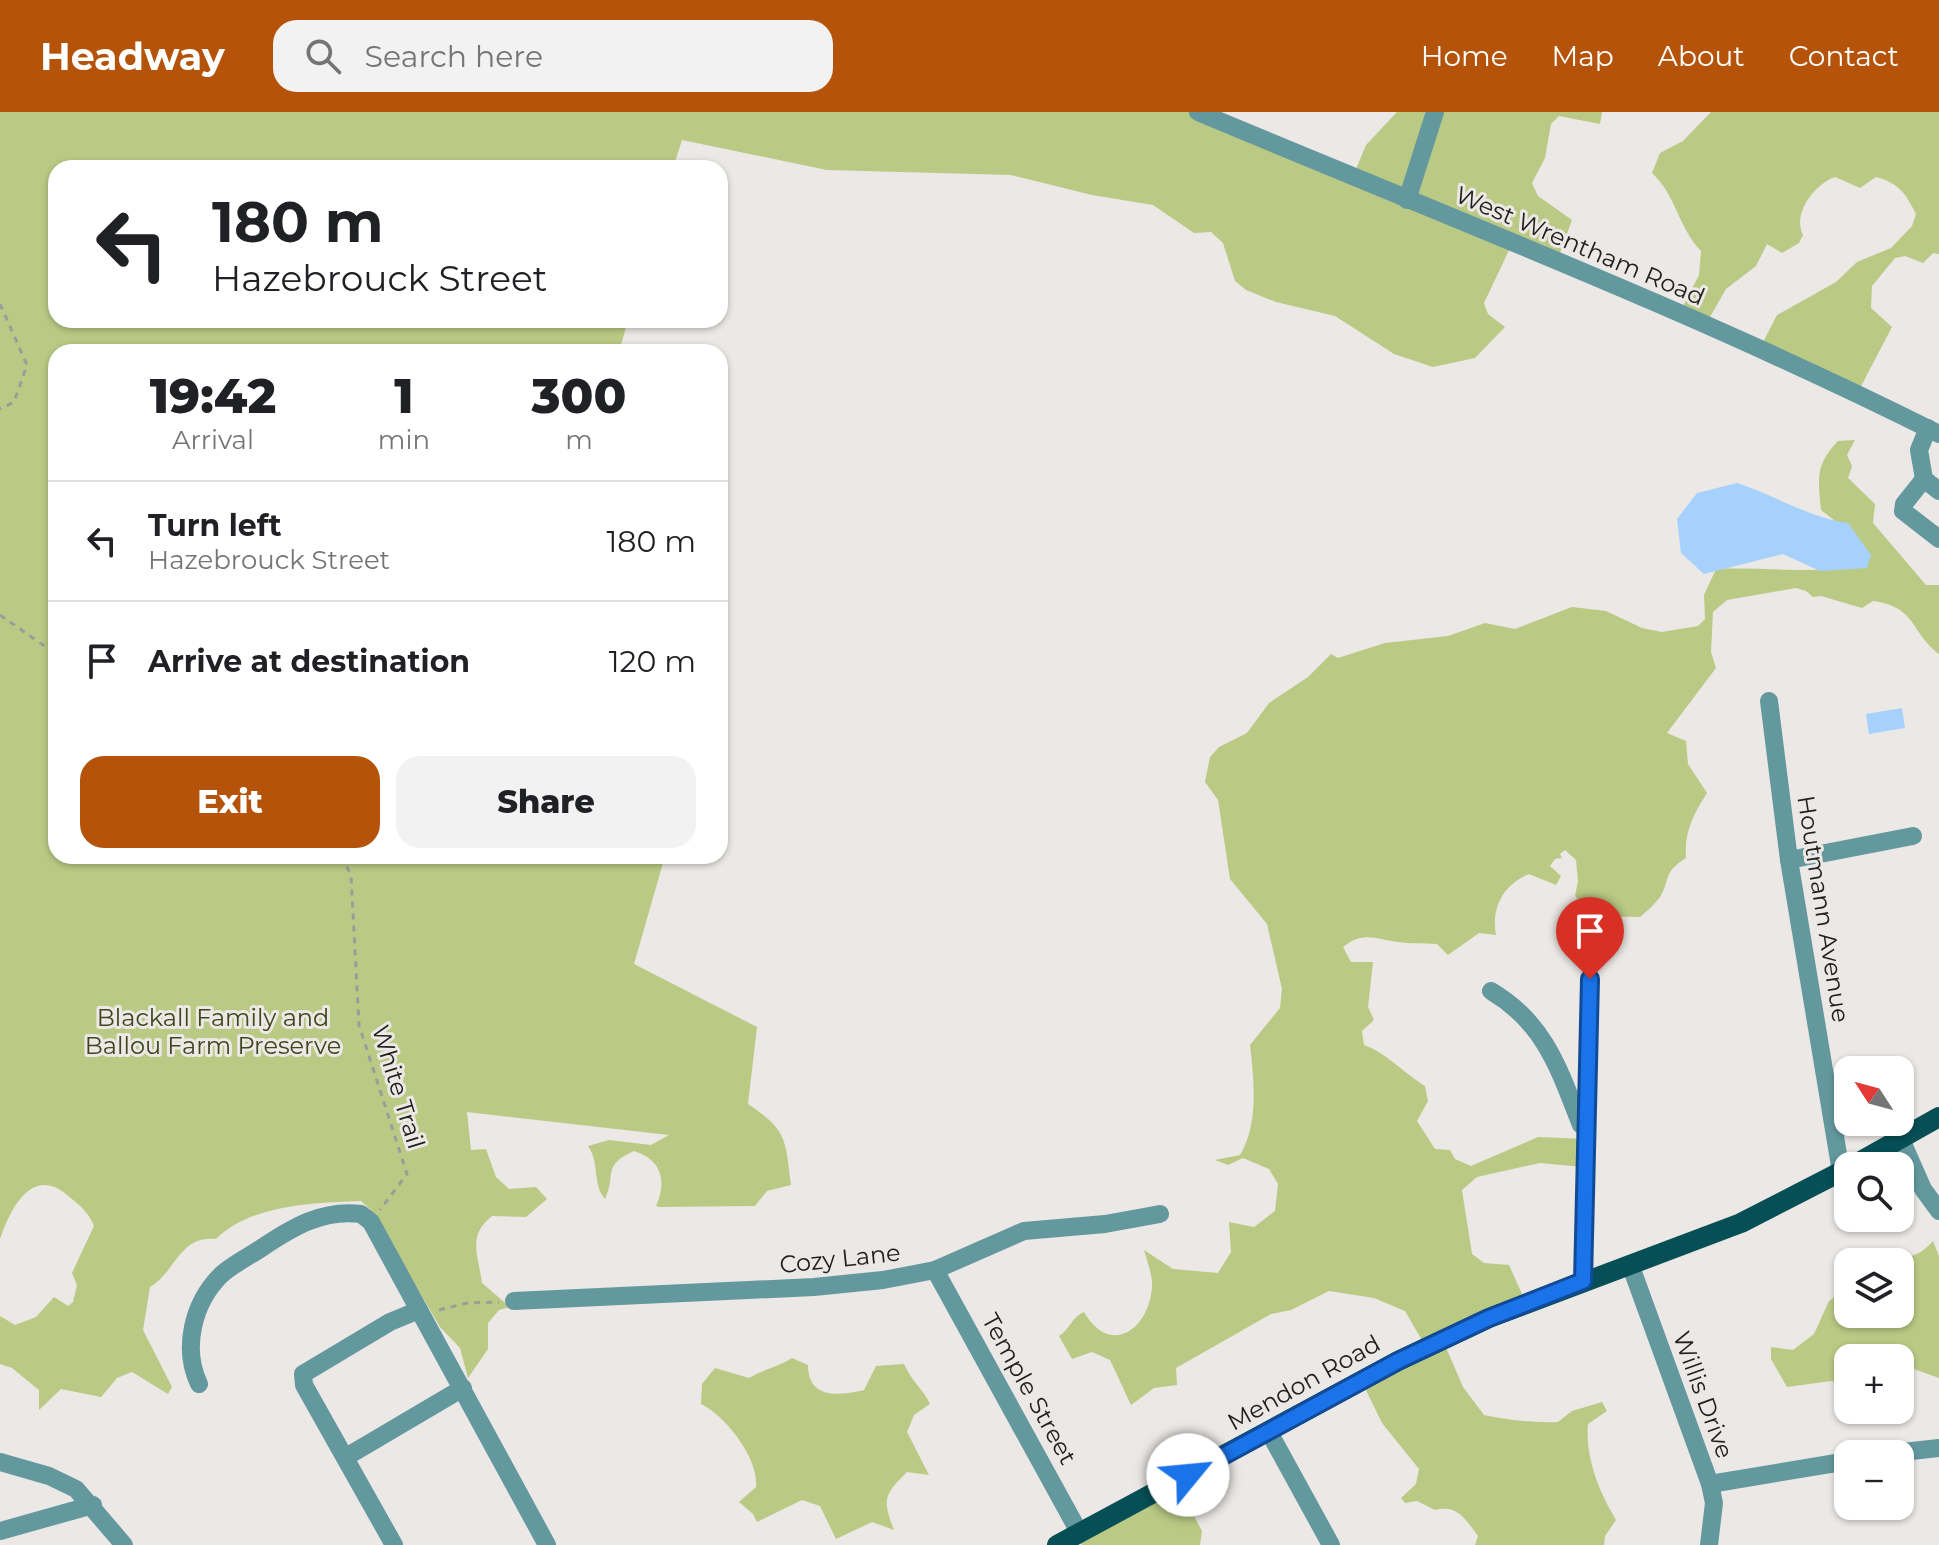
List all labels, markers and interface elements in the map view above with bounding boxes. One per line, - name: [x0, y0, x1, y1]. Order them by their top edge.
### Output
- search box: [273, 20, 833, 92]
- text: Headway: [40, 33, 225, 80]
- icon: search: [301, 34, 345, 78]
- text: Search here: [365, 38, 543, 75]
- text: Home: [1421, 39, 1508, 73]
- text: Map: [1552, 39, 1614, 73]
- text: About: [1658, 39, 1745, 73]
- text: Contact: [1789, 39, 1899, 73]
- street label: West Wrentham Road: [1451, 180, 1709, 311]
- text: 180 m: [212, 188, 384, 256]
- icon: left: [80, 192, 184, 296]
- text: Hazebrouck Street: [212, 256, 547, 300]
- text: 19:42: [150, 367, 276, 425]
- text: 1: [394, 367, 414, 425]
- text: 300: [532, 367, 626, 425]
- text: Arrival: [172, 424, 254, 456]
- text: min: [378, 424, 430, 456]
- text: m: [565, 424, 593, 456]
- text: Turn left: [148, 507, 281, 544]
- icon: left: [80, 519, 124, 563]
- text: 180 m: [606, 523, 696, 560]
- text: Hazebrouck Street: [148, 544, 390, 576]
- icon: arrive: [80, 639, 124, 683]
- text: Arrive at destination: [148, 643, 470, 680]
- text: 120 m: [609, 643, 696, 680]
- button: Exit: [80, 756, 380, 848]
- button: Share: [396, 756, 696, 848]
- street label: Houtmann Avenue: [1791, 793, 1856, 1024]
- pin: [1556, 897, 1624, 979]
- icon: arrive: [1568, 909, 1612, 953]
- park label: Blackall Family and Ballou Farm Preserve: [85, 1003, 341, 1060]
- street label: White Trail: [366, 1021, 431, 1152]
- north arrow: [1834, 1056, 1914, 1136]
- map controls: [1834, 1056, 1914, 1520]
- button: search: [1834, 1152, 1914, 1232]
- street label: Cozy Lane: [778, 1238, 902, 1279]
- button: layers: [1834, 1248, 1914, 1328]
- street label: Temple Street: [976, 1308, 1083, 1470]
- street label: Willis Drive: [1667, 1327, 1740, 1462]
- street label: Mendon Road: [1222, 1329, 1385, 1437]
- button: +: [1834, 1344, 1914, 1424]
- position arrow: [1146, 1433, 1230, 1517]
- button: −: [1834, 1440, 1914, 1520]

